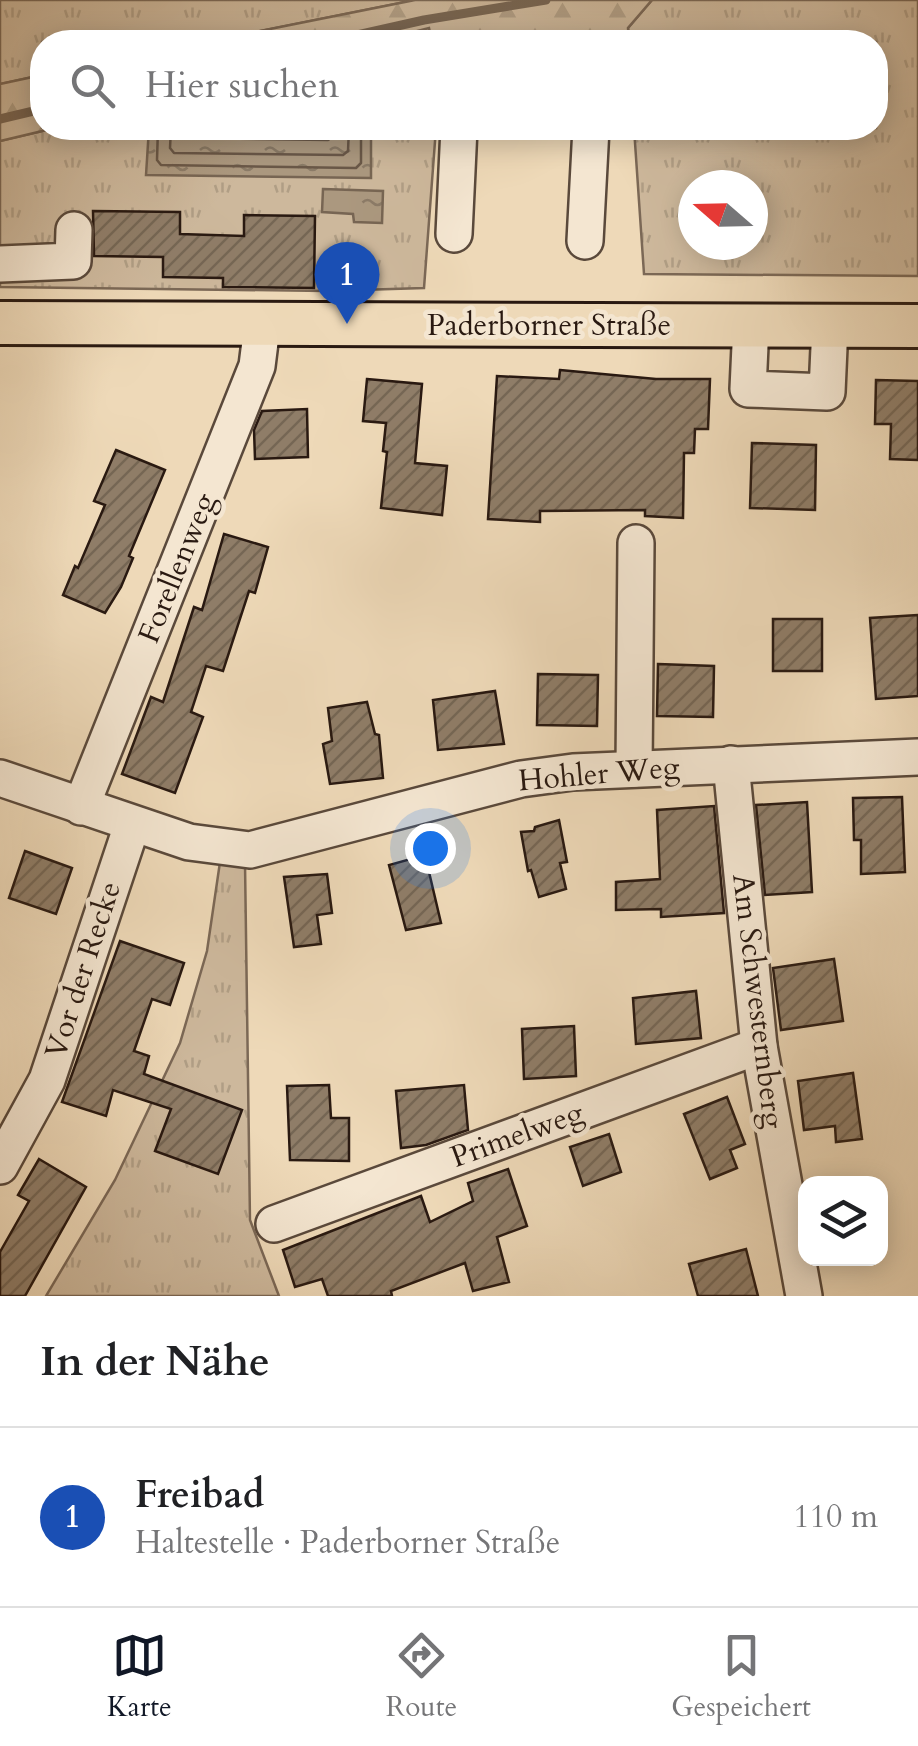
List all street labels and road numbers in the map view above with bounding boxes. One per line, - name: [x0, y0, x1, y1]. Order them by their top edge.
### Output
- street label: Paderborner Straße: [427, 305, 671, 346]
- street label: Forellenweg: [128, 487, 226, 649]
- street label: Hohler Weg: [517, 747, 681, 801]
- street label: Am Schwesternberg: [722, 871, 794, 1131]
- street label: Vor der Recke: [35, 876, 131, 1064]
- street label: Primelweg: [445, 1092, 589, 1178]

